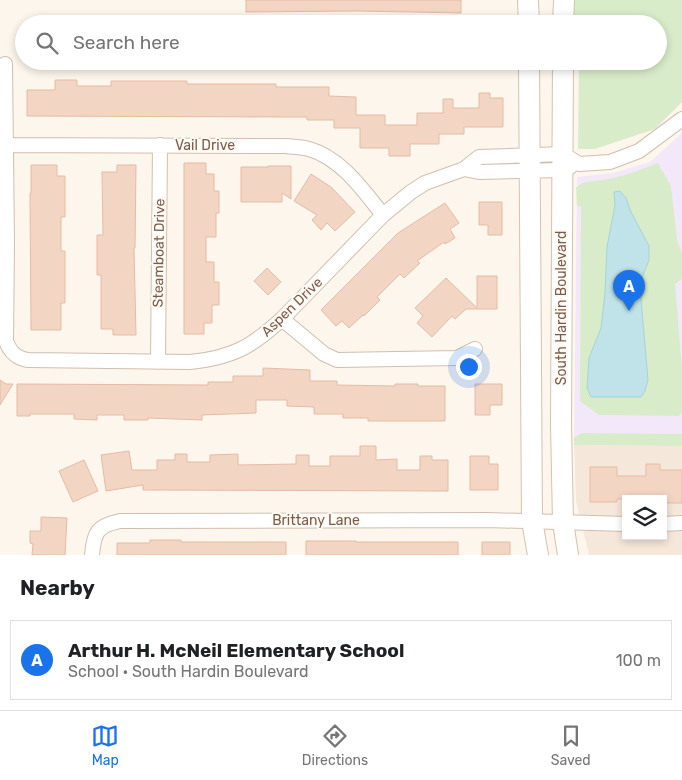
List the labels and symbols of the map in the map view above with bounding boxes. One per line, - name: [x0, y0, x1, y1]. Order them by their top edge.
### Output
- street label: Vail Drive: [175, 137, 235, 154]
- street label: Steamboat Drive: [150, 198, 168, 308]
- street label: South Hardin Boulevard: [553, 231, 570, 385]
- pin: A: [613, 270, 645, 311]
- street label: Aspen Drive: [258, 274, 326, 340]
- your location: [456, 354, 482, 380]
- street label: Brittany Lane: [272, 512, 360, 529]

